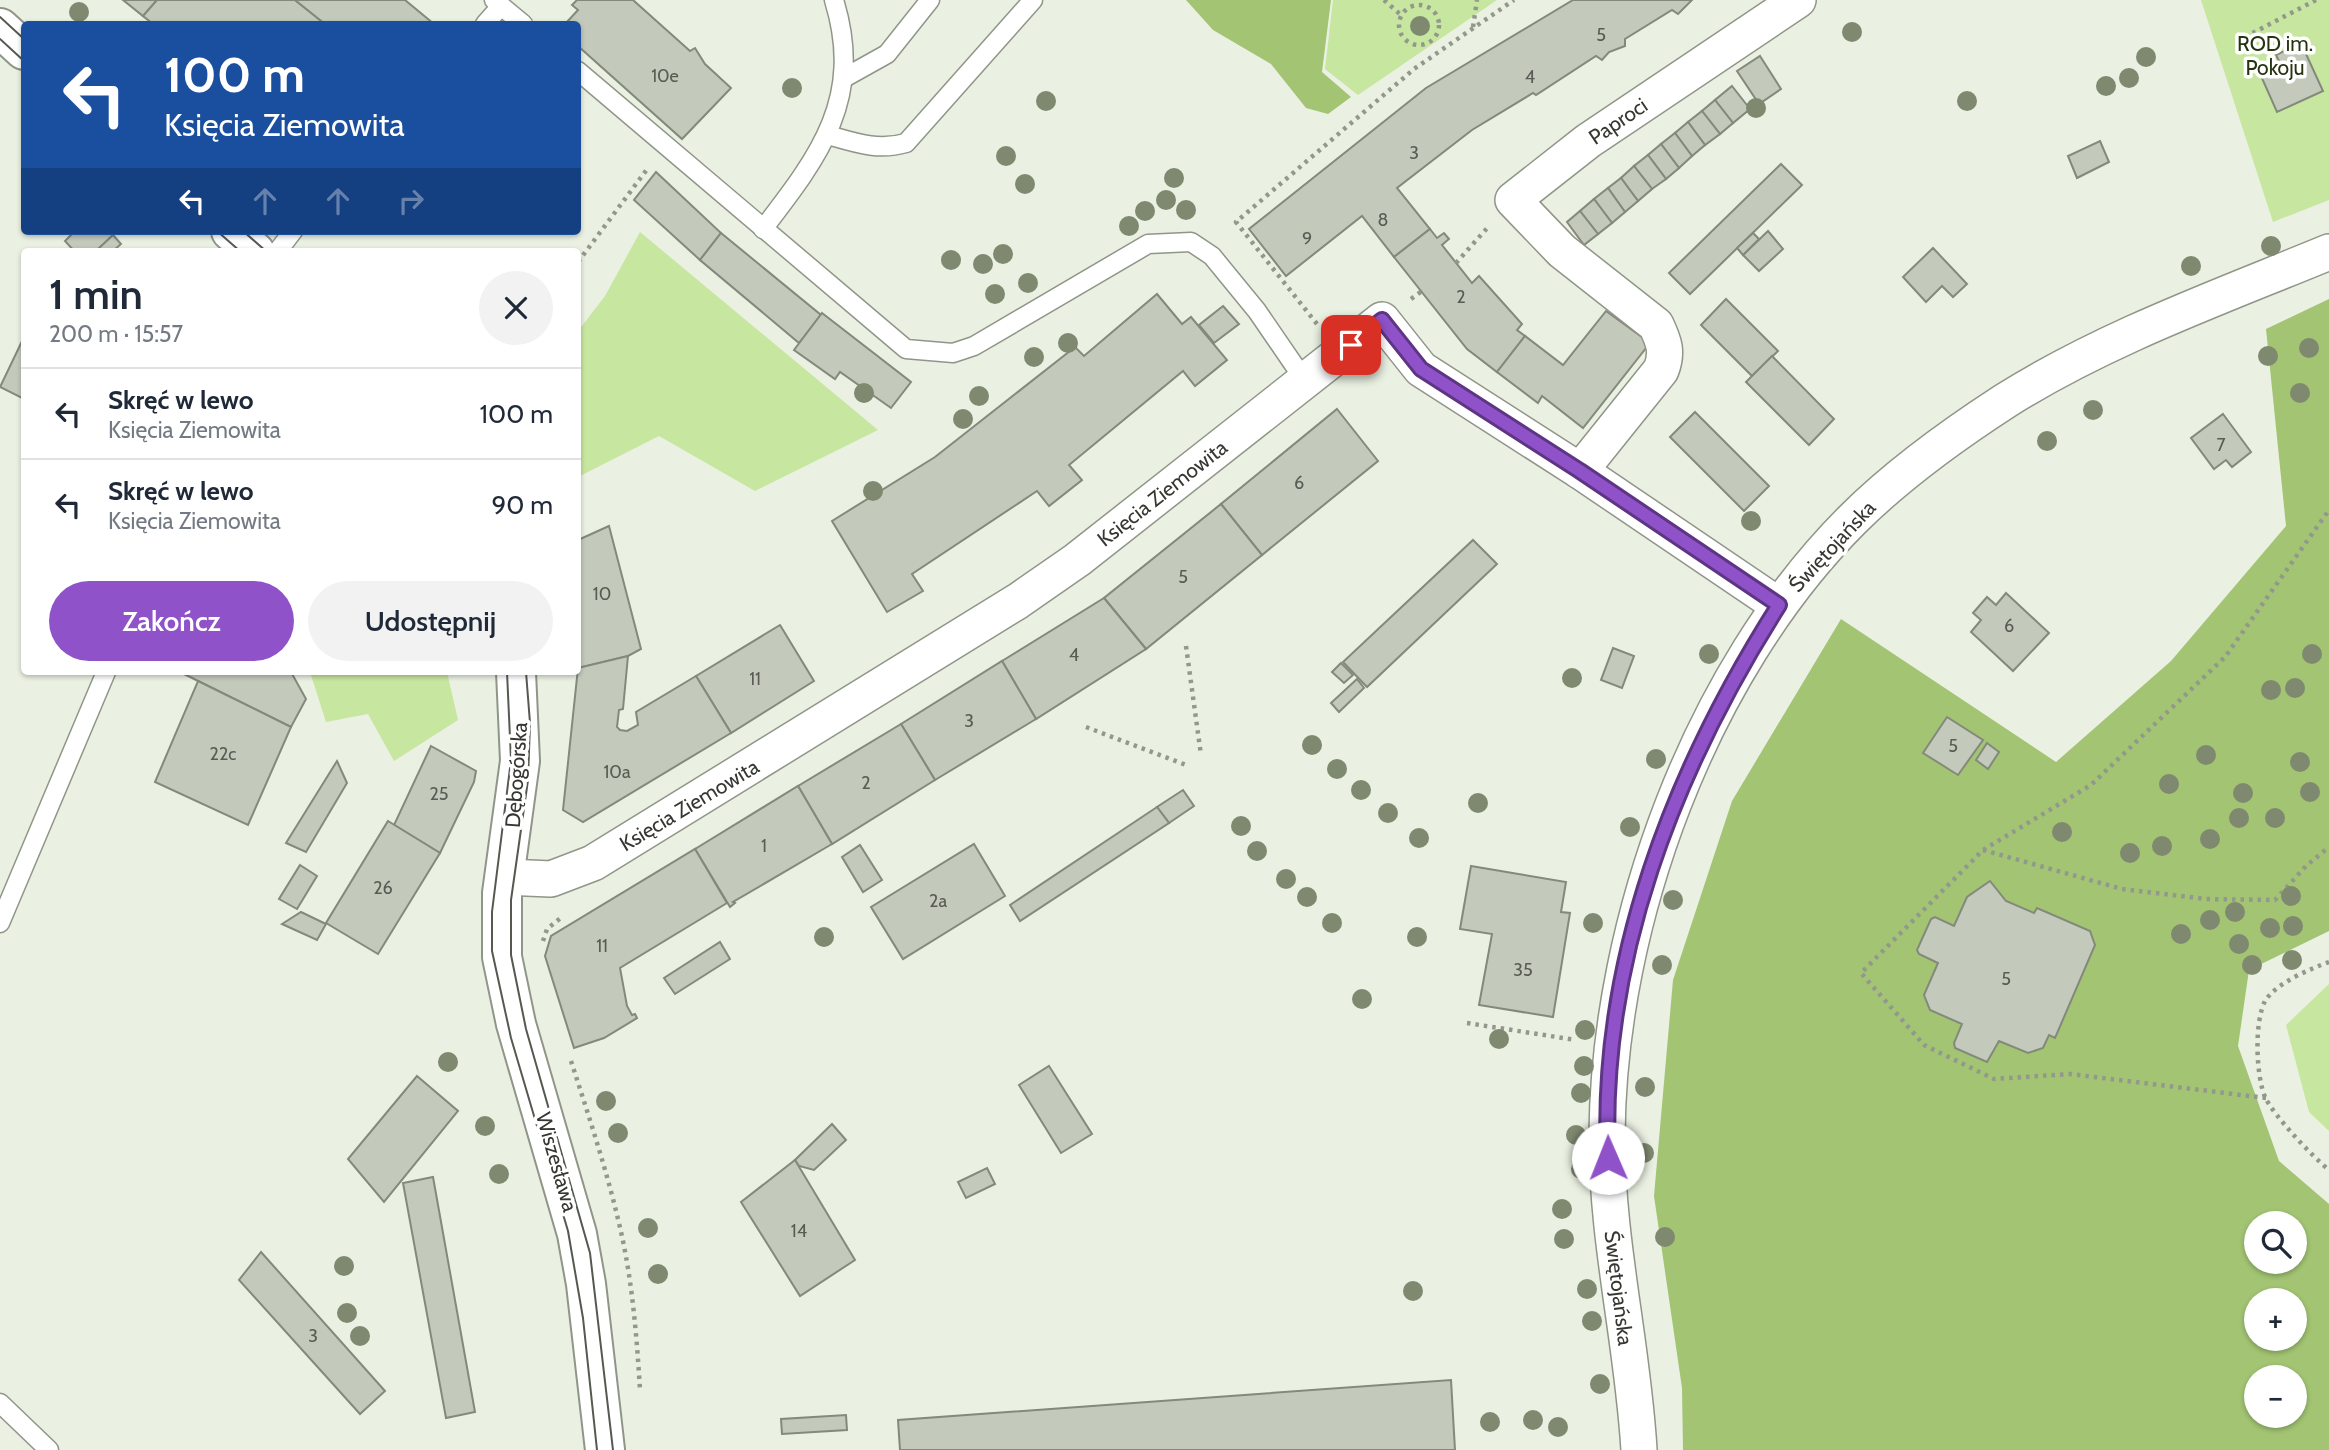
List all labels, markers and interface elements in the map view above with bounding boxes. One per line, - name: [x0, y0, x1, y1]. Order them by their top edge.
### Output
- house number: 5: [1596, 24, 1606, 46]
- park label: ROD im. Pokoju: [2237, 31, 2313, 81]
- text: 100 m: [164, 45, 305, 104]
- icon: left: [49, 49, 140, 140]
- house number: 10e: [651, 65, 679, 87]
- house number: 4: [1525, 66, 1535, 88]
- street label: Paproci: [1584, 92, 1652, 150]
- text: Księcia Ziemowita: [164, 105, 405, 144]
- house number: 3: [1409, 142, 1419, 164]
- icon: left: [173, 182, 211, 220]
- icon: ahead: [246, 182, 284, 220]
- icon: ahead: [319, 182, 357, 220]
- icon: right: [392, 182, 430, 220]
- house number: 8: [1378, 209, 1388, 231]
- house number: 9: [1302, 228, 1312, 250]
- text: 1 min: [49, 268, 143, 320]
- button: close: [479, 271, 553, 345]
- house number: 2: [1456, 286, 1466, 308]
- pin: [1321, 315, 1381, 375]
- text: 200 m · 15:57: [49, 320, 183, 348]
- icon: arrive: [1332, 326, 1370, 364]
- text: Skręć w lewo: [108, 384, 254, 416]
- icon: left: [49, 395, 87, 433]
- text: 100 m: [480, 398, 553, 430]
- text: Księcia Ziemowita: [108, 416, 281, 444]
- house number: 7: [2216, 434, 2226, 456]
- street label: Księcia Ziemowita: [1092, 435, 1232, 551]
- house number: 6: [1294, 472, 1304, 494]
- text: Skręć w lewo: [108, 475, 254, 507]
- icon: left: [49, 486, 87, 524]
- text: 90 m: [491, 489, 553, 521]
- street label: Świętojańska: [1783, 495, 1881, 597]
- text: Księcia Ziemowita: [108, 507, 281, 535]
- house number: 5: [1178, 566, 1188, 588]
- button: Zakończ: [49, 581, 294, 661]
- button: Udostępnij: [308, 581, 553, 661]
- house number: 10: [593, 583, 611, 605]
- house number: 6: [2004, 615, 2014, 637]
- house number: 4: [1069, 644, 1079, 666]
- house number: 11: [749, 668, 761, 690]
- house number: 3: [964, 710, 974, 732]
- street label: Dębogórska: [500, 721, 532, 829]
- house number: 5: [1948, 735, 1958, 757]
- house number: 22c: [209, 743, 237, 765]
- street label: Księcia Ziemowita: [615, 754, 763, 856]
- house number: 10a: [603, 761, 631, 783]
- house number: 2: [861, 772, 871, 794]
- house number: 25: [429, 783, 449, 805]
- house number: 1: [761, 835, 767, 857]
- house number: 26: [373, 877, 393, 899]
- house number: 2a: [929, 890, 947, 912]
- house number: 11: [596, 935, 608, 957]
- house number: 35: [1513, 959, 1533, 981]
- house number: 5: [2001, 968, 2011, 990]
- street label: Wiszesława: [531, 1110, 583, 1214]
- position arrow: [1571, 1121, 1645, 1195]
- map controls: [2244, 1211, 2307, 1428]
- button: search: [2244, 1211, 2307, 1274]
- house number: 14: [791, 1220, 807, 1242]
- street label: Świętojańska: [1599, 1229, 1638, 1347]
- button: +: [2244, 1288, 2307, 1351]
- house number: 3: [308, 1325, 318, 1347]
- button: −: [2244, 1365, 2307, 1428]

